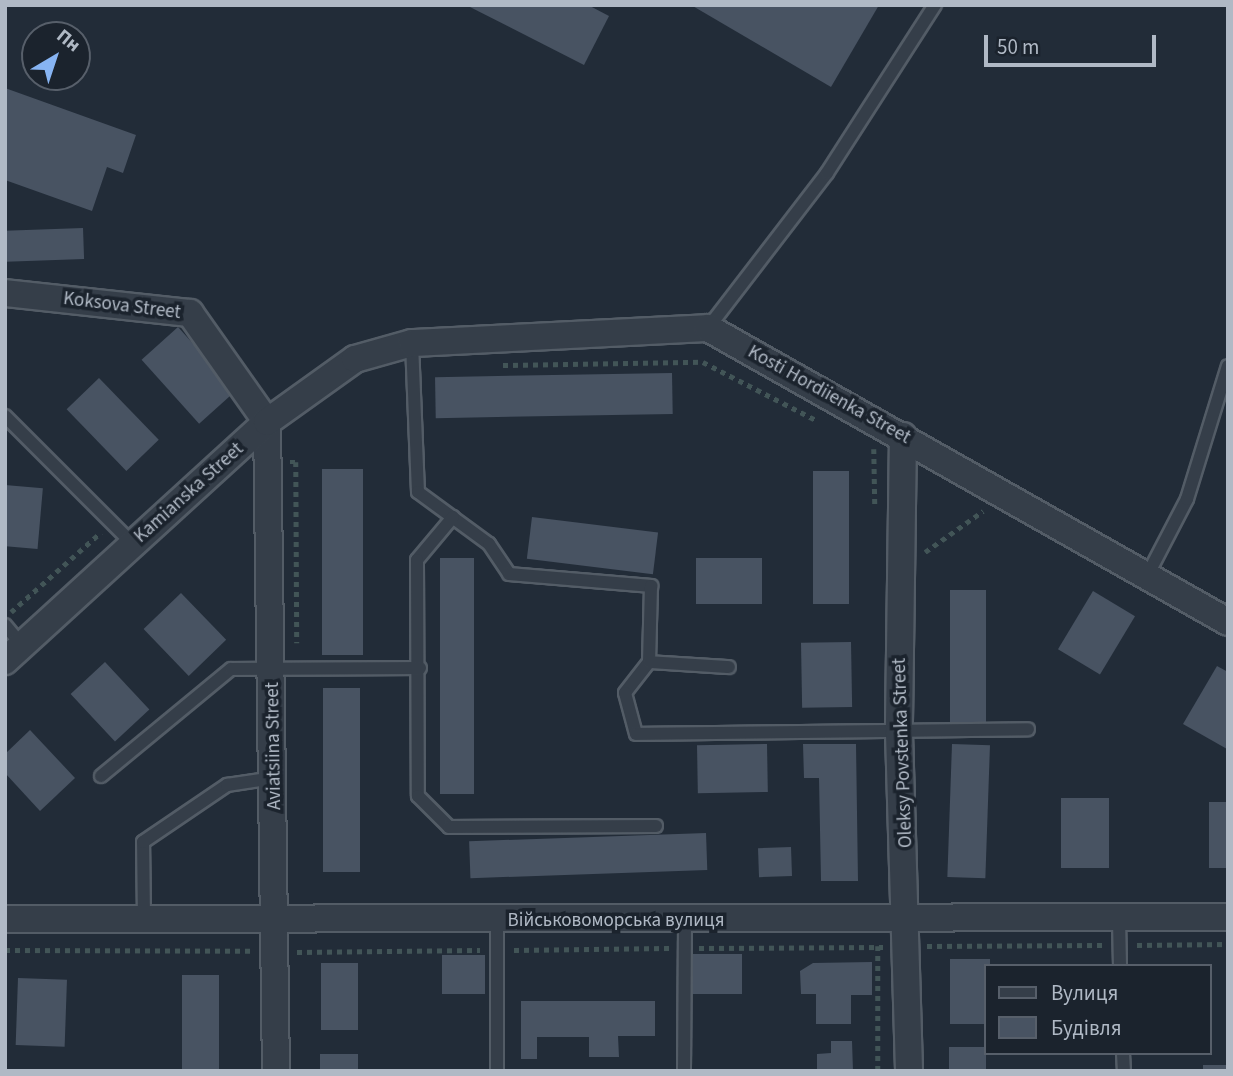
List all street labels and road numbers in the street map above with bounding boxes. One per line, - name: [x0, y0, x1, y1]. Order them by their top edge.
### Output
- street label: Koksova Street: [62, 287, 182, 325]
- street label: Kosti Hordiienka Street: [744, 341, 914, 449]
- street label: Kamianska Street: [130, 438, 248, 548]
- street label: Oleksy Povstenka Street: [888, 658, 918, 848]
- street label: Aviatsiina Street: [261, 682, 287, 810]
- street label: Військовоморська вулиця: [508, 910, 724, 932]

